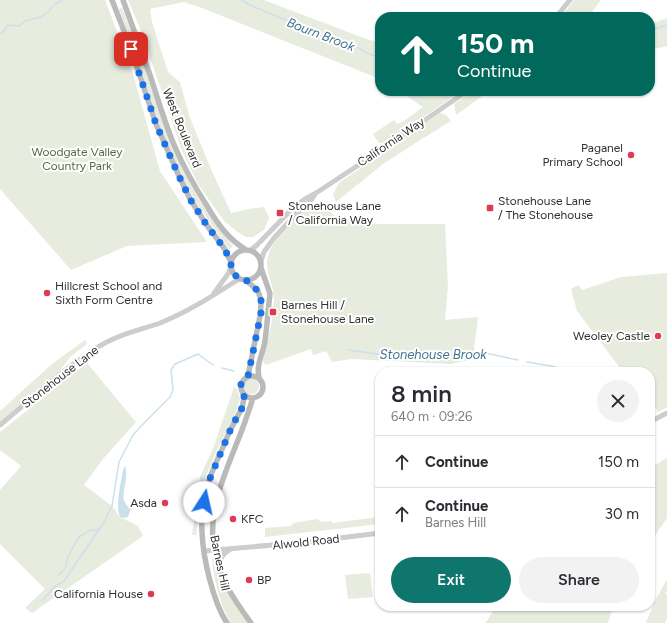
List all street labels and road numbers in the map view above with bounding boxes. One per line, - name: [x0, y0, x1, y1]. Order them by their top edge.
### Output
- street label: West Boulevard: [160, 86, 204, 170]
- street label: California Way: [355, 114, 428, 169]
- street label: Stonehouse Lane: [19, 343, 101, 411]
- street label: Alwold Road: [272, 532, 340, 552]
- street label: Barnes Hill: [207, 534, 233, 592]

